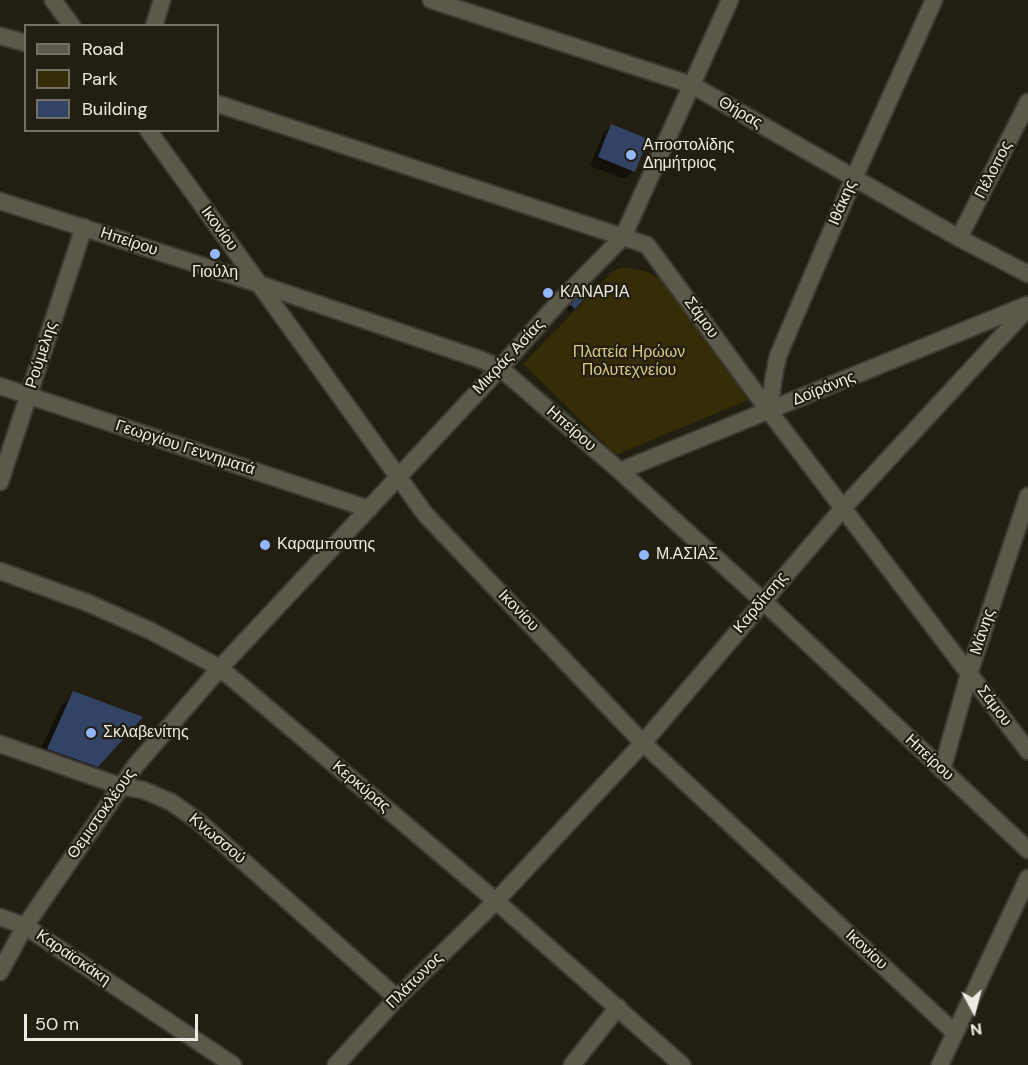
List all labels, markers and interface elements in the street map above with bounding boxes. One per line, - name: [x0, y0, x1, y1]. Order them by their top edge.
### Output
- legend: [24, 24, 219, 132]
- text: Road: [82, 37, 124, 61]
- text: Park: [82, 67, 118, 91]
- street label: Θήρας: [715, 93, 765, 133]
- text: Building: [82, 97, 147, 121]
- place label: Αποστολίδης Δημήτριος: [643, 136, 735, 174]
- street label: Πέλοπος: [971, 138, 1017, 202]
- marker: Αποστολίδης Δημήτριος: [624, 148, 638, 162]
- street label: Ιθάκης: [825, 178, 861, 228]
- street label: Ικονίου: [196, 203, 242, 255]
- street label: Ηπείρου: [98, 224, 160, 260]
- marker: Γιούλη: [208, 247, 222, 261]
- place label: Γιούλη: [192, 263, 238, 283]
- place label: ΚΑΝΑΡΙΑ: [560, 283, 629, 303]
- marker: ΚΑΝΑΡΙΑ: [541, 286, 555, 300]
- street label: Σάμου: [680, 294, 722, 342]
- street label: Μικράς Ασίας: [469, 315, 549, 399]
- street label: Ρούμελης: [22, 319, 62, 391]
- park label: Πλατεία Ηρώων Πολυτεχνείου: [573, 343, 685, 381]
- street label: Δοϊράνης: [790, 368, 858, 410]
- street label: Ηπείρου: [542, 402, 600, 456]
- street label: Γεωργίου Γεννηματά: [113, 416, 257, 480]
- place label: Καραμπουτης: [277, 535, 375, 555]
- marker: Καραμπουτης: [258, 538, 272, 552]
- place label: Μ.ΑΣΙΑΣ: [656, 545, 718, 565]
- marker: Μ.ΑΣΙΑΣ: [637, 548, 651, 562]
- street label: Καρδίτσης: [730, 569, 792, 637]
- street label: Ικονίου: [494, 586, 542, 636]
- street label: Μάνης: [967, 607, 999, 657]
- street label: Σάμου: [972, 682, 1016, 730]
- place label: Σκλαβενίτης: [103, 723, 189, 743]
- marker: Σκλαβενίτης: [84, 726, 98, 740]
- street label: Ηπείρου: [901, 731, 957, 785]
- street label: Κερκύρας: [328, 757, 394, 817]
- street label: Θεμιστοκλέους: [64, 765, 140, 863]
- street label: Κνωσσού: [185, 810, 249, 868]
- street label: Καραϊσκάκη: [32, 926, 114, 990]
- street label: Ικονίου: [841, 926, 891, 974]
- street label: Πλάτωνος: [383, 949, 447, 1013]
- north arrow: [944, 981, 1004, 1041]
- scale bar: [27, 1002, 201, 1040]
- text: 50 m: [35, 1012, 79, 1036]
- text: N: [969, 1018, 983, 1040]

